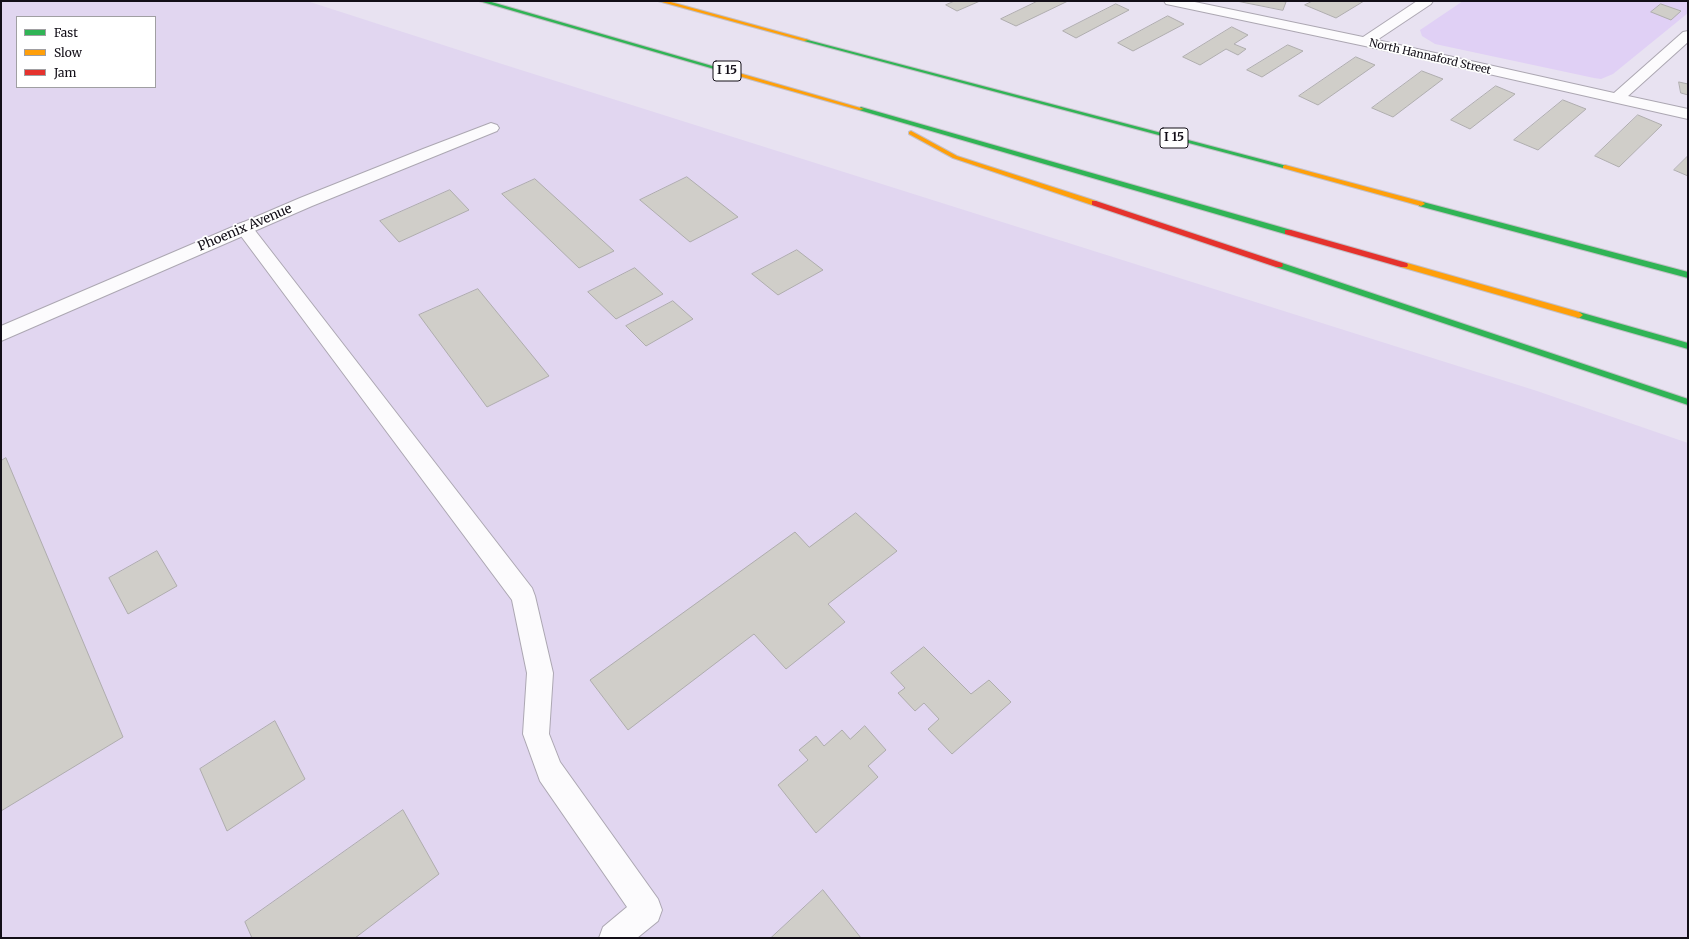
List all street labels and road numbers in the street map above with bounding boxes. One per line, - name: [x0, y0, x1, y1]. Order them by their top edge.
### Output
- street label: North Hannaford Street: [1368, 37, 1492, 77]
- road number: I 15: [713, 61, 741, 81]
- road number: I 15: [1160, 128, 1188, 148]
- street label: Phoenix Avenue: [196, 201, 294, 255]

